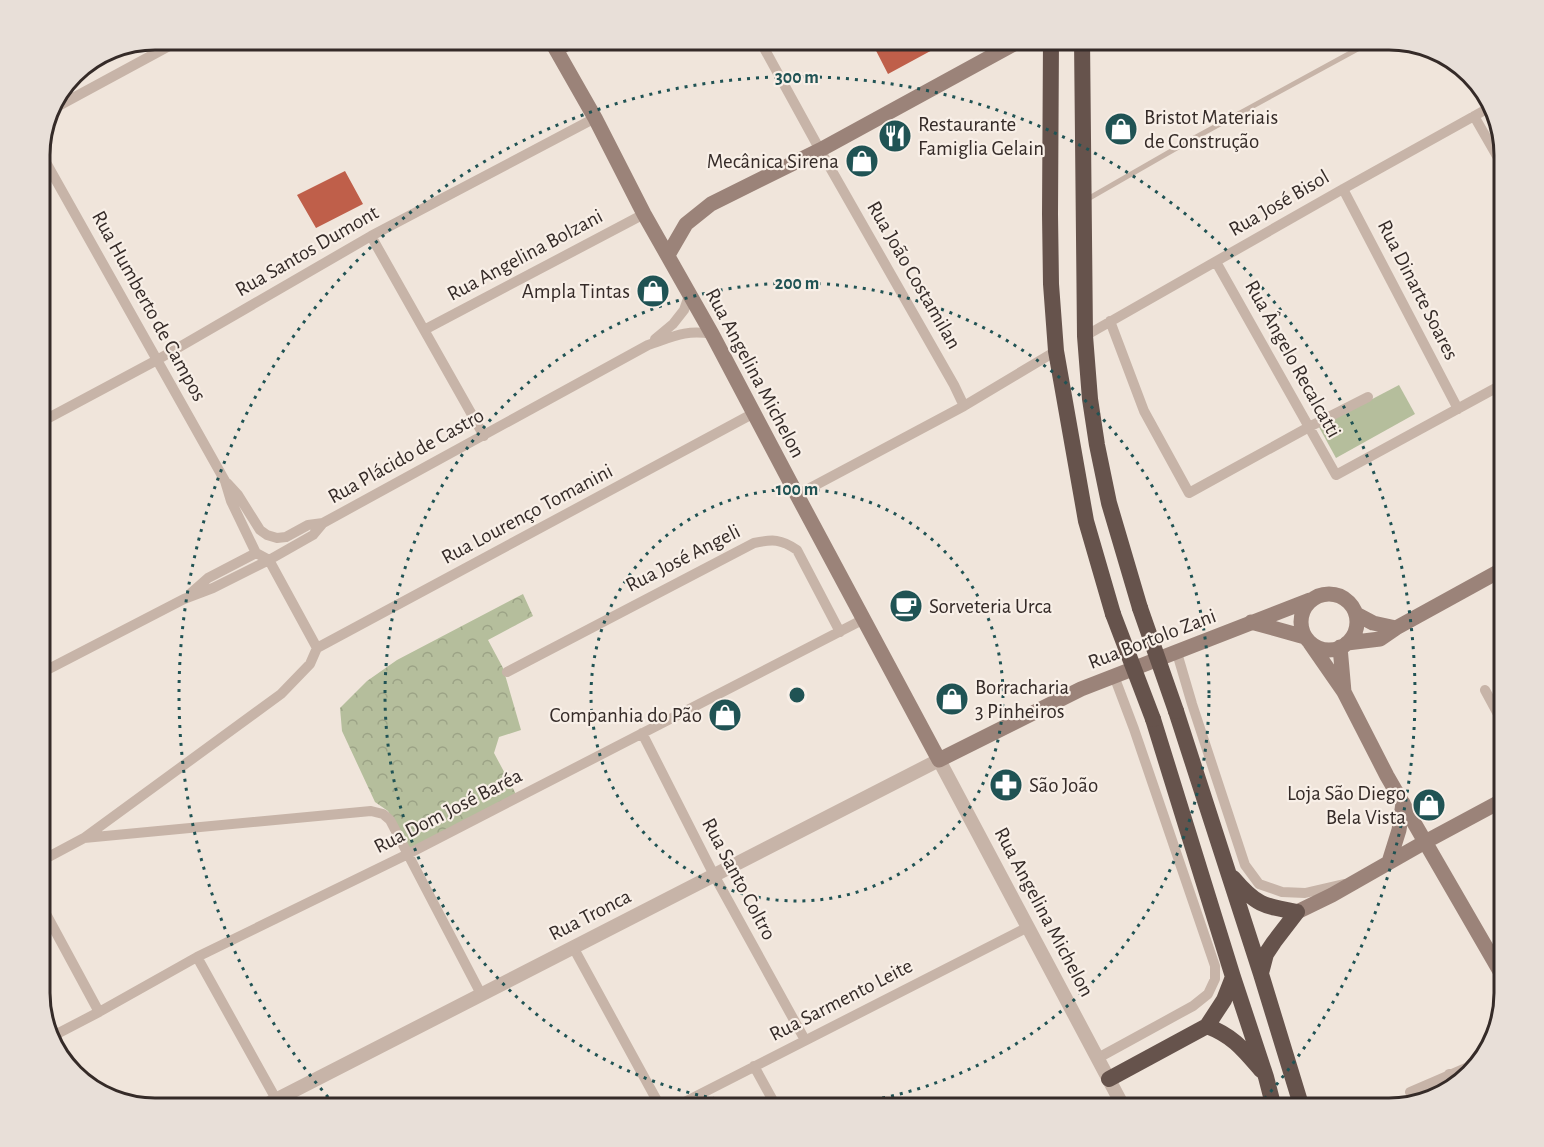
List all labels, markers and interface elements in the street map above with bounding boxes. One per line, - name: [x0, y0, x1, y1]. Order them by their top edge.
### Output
- text: 300 m: [775, 69, 819, 87]
- place label: Bristot Materiais de Construção: [1144, 107, 1278, 152]
- shop icon: Bristot Materiais de Construção: [1103, 111, 1139, 147]
- place label: Restaurante Famiglia Gelain: [918, 114, 1044, 159]
- restaurant icon: Restaurante Famiglia Gelain: [877, 118, 913, 154]
- shop icon: Mecânica Sirena: [844, 143, 880, 179]
- place label: Mecânica Sirena: [707, 151, 839, 172]
- street label: Rua José Bisol: [1225, 166, 1333, 240]
- street label: Rua João Costamilan: [863, 197, 965, 353]
- street label: Rua Santos Dumont: [232, 201, 382, 300]
- street label: Rua Angelina Bolzani: [444, 205, 606, 305]
- street label: Rua Humberto de Campos: [88, 207, 210, 405]
- street label: Rua Dinarte Soares: [1374, 217, 1462, 363]
- shop icon: Ampla Tintas: [635, 273, 671, 309]
- text: 200 m: [775, 275, 819, 293]
- street label: Rua Ângelo Recalcatti: [1241, 276, 1347, 441]
- place label: Ampla Tintas: [522, 281, 630, 302]
- street label: Rua Angelina Michelon: [701, 285, 809, 461]
- street label: Rua Plácido de Castro: [324, 404, 488, 508]
- street label: Rua Lourenço Tomanini: [438, 460, 616, 568]
- text: 100 m: [776, 481, 818, 499]
- street label: Rua José Angeli: [622, 520, 744, 596]
- cafe icon: Sorveteria Urca: [888, 588, 924, 624]
- place label: Sorveteria Urca: [929, 596, 1052, 617]
- street label: Rua Bortolo Zani: [1085, 605, 1219, 673]
- place label: Borracharia 3 Pinheiros: [975, 677, 1070, 722]
- shop icon: Borracharia 3 Pinheiros: [934, 681, 970, 717]
- centre of rings: [787, 685, 807, 705]
- shop icon: Companhia do Pão: [707, 697, 743, 733]
- place label: Companhia do Pão: [549, 705, 702, 726]
- street label: Rua Dom José Baréa: [370, 764, 526, 857]
- pharmacy icon: São João: [988, 767, 1024, 803]
- place label: São João: [1029, 775, 1098, 796]
- place label: Loja São Diego Bela Vista: [1287, 783, 1406, 828]
- shop icon: Loja São Diego Bela Vista: [1411, 787, 1447, 823]
- street label: Rua Santo Coltro: [698, 815, 780, 943]
- street label: Rua Angelina Michelon: [990, 824, 1098, 1000]
- street label: Rua Tronca: [545, 885, 635, 945]
- street label: Rua Sarmento Leite: [766, 955, 916, 1045]

